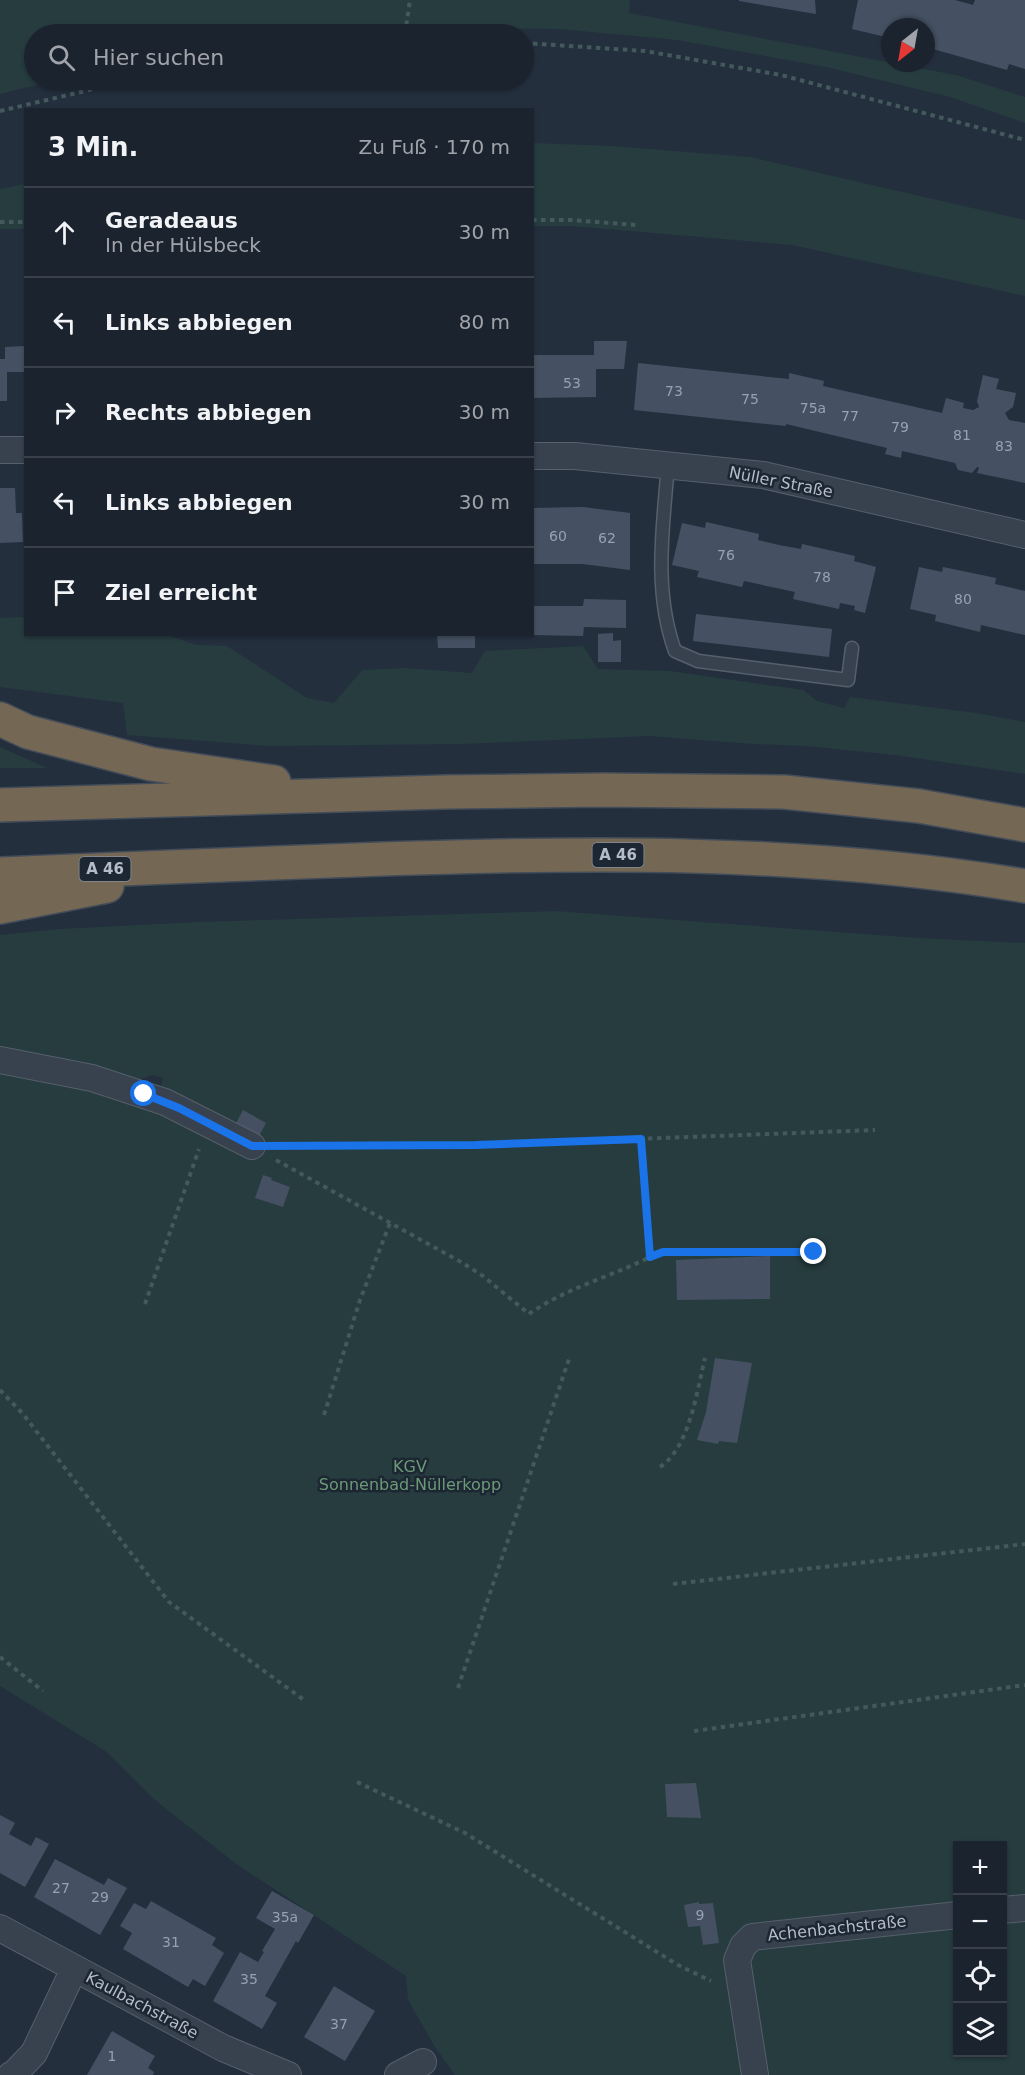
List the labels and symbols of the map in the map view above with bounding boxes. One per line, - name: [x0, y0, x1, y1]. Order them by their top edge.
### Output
- north arrow: [881, 18, 935, 72]
- house number: 53: [563, 375, 581, 391]
- house number: 73: [665, 383, 683, 399]
- house number: 75: [741, 391, 759, 407]
- house number: 75a: [800, 400, 826, 416]
- house number: 77: [841, 408, 859, 424]
- house number: 79: [891, 419, 909, 435]
- house number: 81: [953, 427, 971, 443]
- house number: 83: [995, 438, 1013, 454]
- street label: Nüller Straße: [728, 463, 834, 501]
- house number: 60: [549, 528, 567, 544]
- house number: 62: [598, 530, 616, 546]
- house number: 76: [717, 547, 735, 563]
- house number: 78: [813, 569, 831, 585]
- house number: 80: [954, 591, 972, 607]
- road number: A 46: [592, 843, 644, 867]
- road number: A 46: [80, 857, 130, 881]
- route start: [130, 1080, 156, 1106]
- route end: [800, 1238, 826, 1264]
- park label: KGV Sonnenbad-Nüllerkopp: [319, 1457, 501, 1494]
- house number: 27: [52, 1880, 70, 1896]
- house number: 29: [91, 1889, 109, 1905]
- house number: 9: [696, 1907, 704, 1923]
- house number: 35a: [272, 1909, 298, 1925]
- street label: Achenbachstraße: [767, 1911, 907, 1945]
- house number: 31: [162, 1934, 180, 1950]
- street label: Kaulbachstraße: [83, 1967, 201, 2043]
- house number: 35: [240, 1971, 258, 1987]
- house number: 37: [330, 2016, 348, 2032]
- house number: 1: [108, 2048, 116, 2064]

